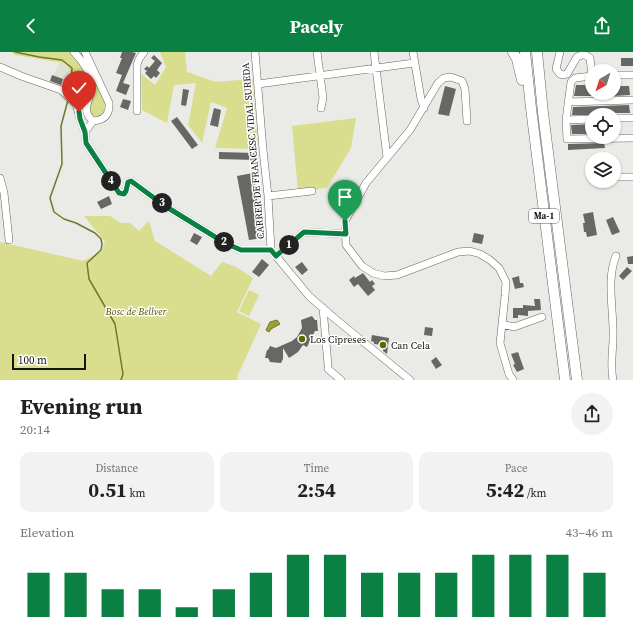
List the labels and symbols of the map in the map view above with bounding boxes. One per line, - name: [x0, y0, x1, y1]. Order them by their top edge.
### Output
- street label: CARRER DE FRANCESC VIDAL SUREDA: [239, 62, 267, 240]
- north arrow: [585, 64, 621, 100]
- pin: [62, 71, 96, 112]
- pin: 4: [101, 171, 121, 191]
- pin: [328, 180, 362, 221]
- pin: 3: [152, 193, 172, 213]
- road number: Ma-1: [529, 209, 559, 223]
- pin: 2: [214, 232, 234, 252]
- pin: 1: [279, 235, 299, 255]
- park label: Bosc de Bellver: [105, 305, 167, 318]
- place label: Los Cipreses: [310, 333, 366, 346]
- marker: Los Cipreses: [297, 334, 307, 344]
- place label: Can Cela: [391, 339, 431, 352]
- marker: Can Cela: [378, 340, 388, 350]
- scale bar: [12, 352, 86, 371]

